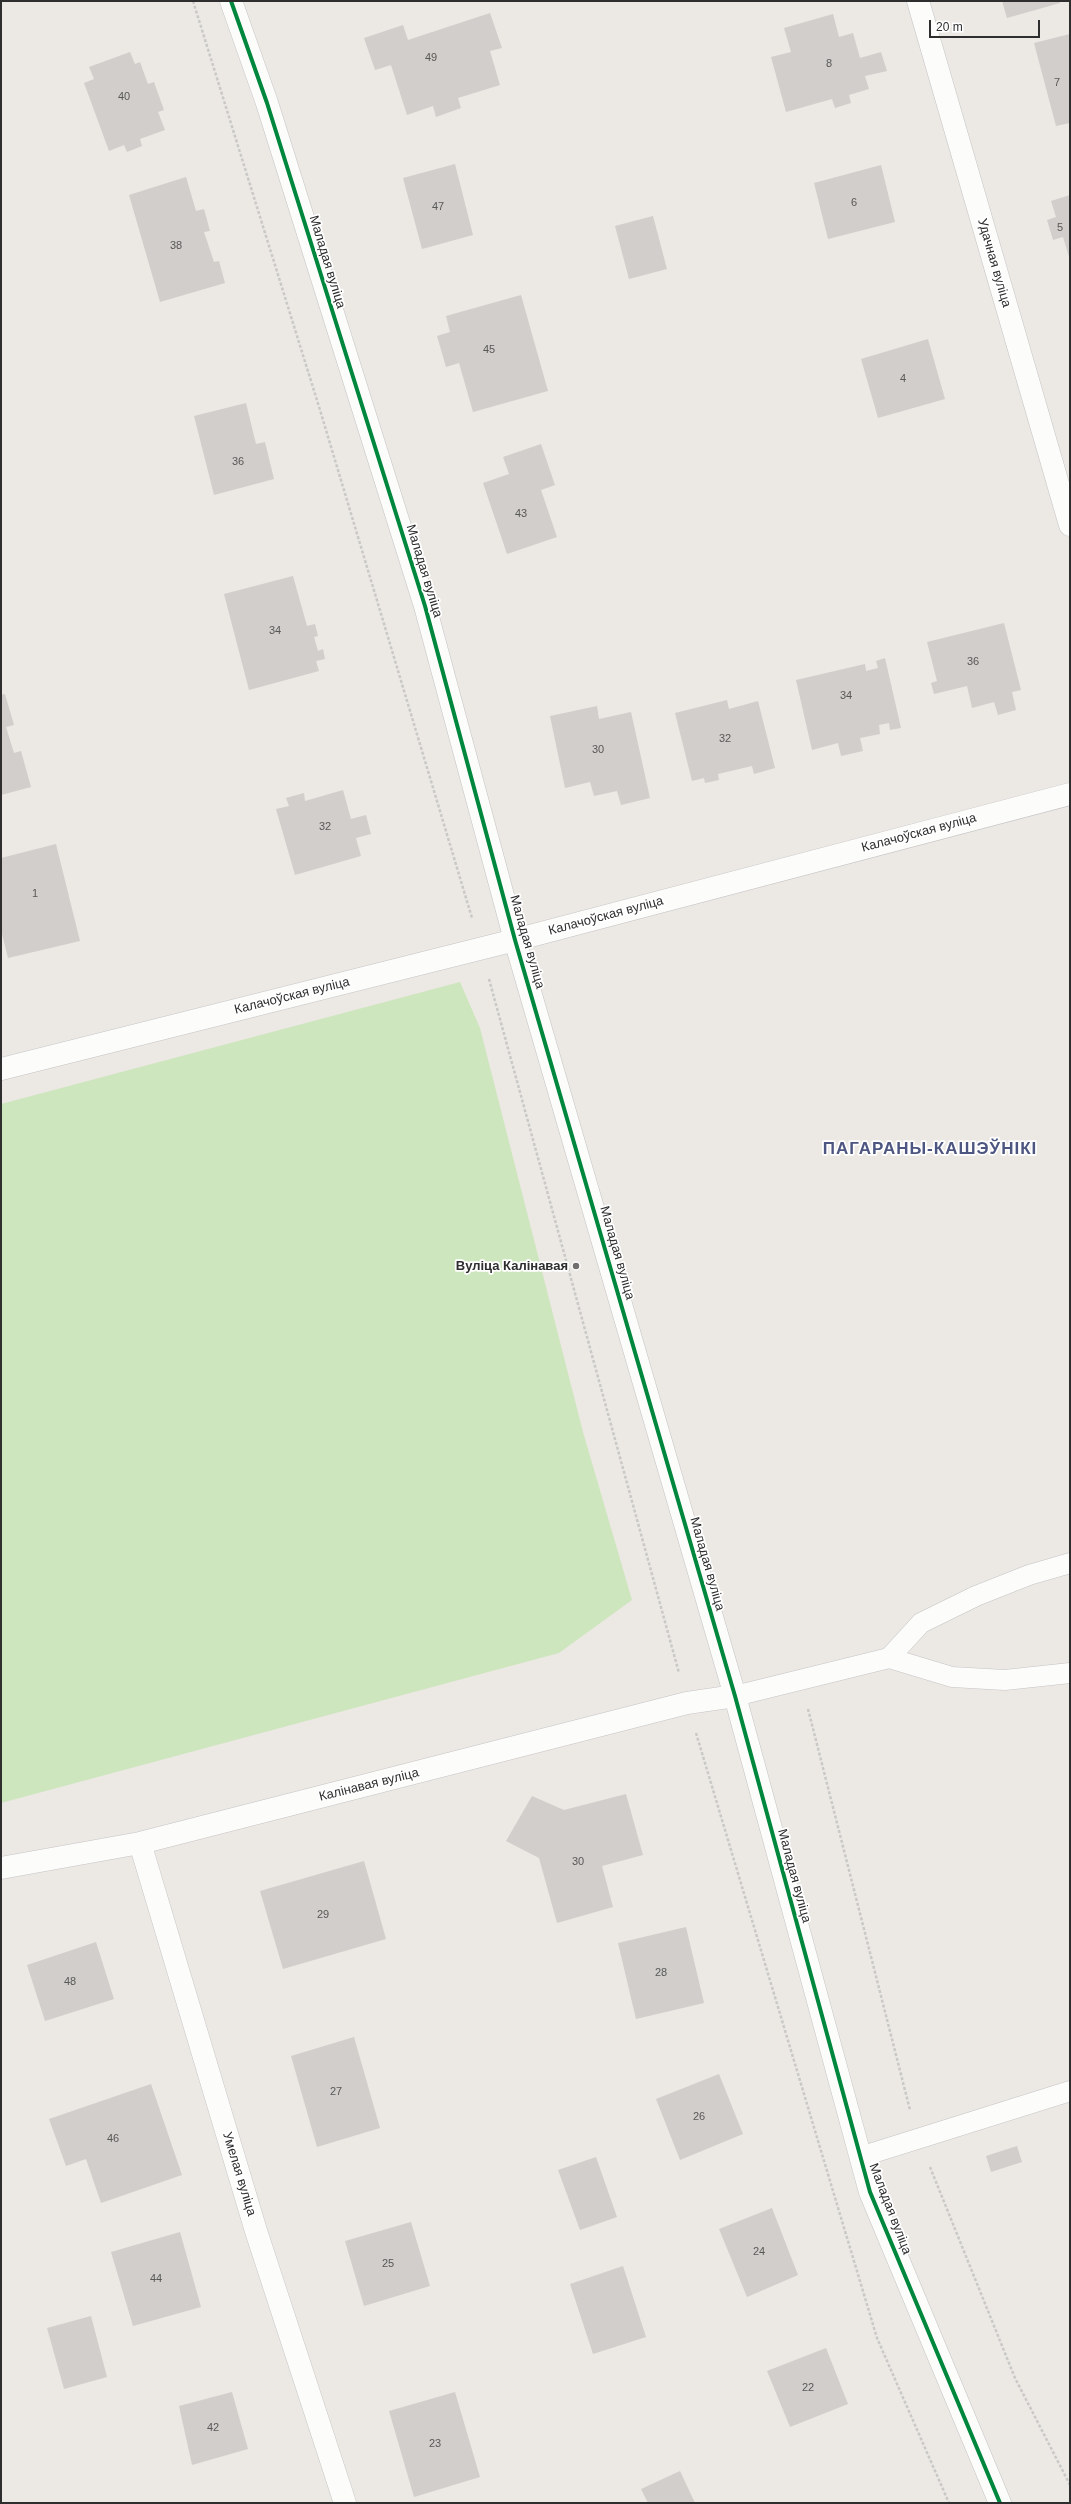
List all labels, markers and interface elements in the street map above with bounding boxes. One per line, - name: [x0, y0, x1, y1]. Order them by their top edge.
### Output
- scale bar: [931, 12, 1042, 38]
- text: 20 m: [936, 20, 963, 34]
- house number: 49: [425, 51, 437, 65]
- house number: 8: [826, 57, 832, 71]
- house number: 7: [1054, 76, 1060, 90]
- house number: 40: [118, 90, 130, 104]
- house number: 6: [851, 196, 857, 210]
- house number: 47: [432, 200, 444, 214]
- street label: Маладая вуліца: [305, 214, 349, 310]
- street label: Удачная вуліца: [974, 217, 1014, 309]
- house number: 5: [1057, 221, 1063, 235]
- house number: 38: [170, 239, 182, 253]
- house number: 45: [483, 343, 495, 357]
- house number: 4: [900, 372, 906, 386]
- house number: 36: [232, 455, 244, 469]
- house number: 43: [515, 507, 527, 521]
- street label: Маладая вуліца: [402, 523, 446, 619]
- house number: 34: [269, 624, 281, 638]
- house number: 36: [967, 655, 979, 669]
- house number: 34: [840, 689, 852, 703]
- house number: 32: [719, 732, 731, 746]
- house number: 30: [592, 743, 604, 757]
- street label: Калачоўская вуліца: [860, 810, 978, 856]
- house number: 32: [319, 820, 331, 834]
- house number: 1: [32, 887, 38, 901]
- street label: Маладая вуліца: [506, 893, 548, 991]
- street label: Калачоўская вуліца: [547, 893, 665, 939]
- street label: Калачоўская вуліца: [233, 974, 351, 1018]
- district label: ПАГАРАНЫ-КАШЭЎНІКІ: [823, 1139, 1037, 1159]
- street label: Маладая вуліца: [596, 1204, 638, 1302]
- place label: Вуліца Калінавая: [456, 1258, 568, 1274]
- marker: Вуліца Калінавая: [571, 1261, 581, 1271]
- street label: Маладая вуліца: [686, 1515, 728, 1613]
- street label: Калінавая вуліца: [317, 1765, 421, 1805]
- street label: Маладая вуліца: [774, 1827, 814, 1925]
- house number: 30: [572, 1855, 584, 1869]
- house number: 29: [317, 1908, 329, 1922]
- house number: 28: [655, 1966, 667, 1980]
- house number: 48: [64, 1975, 76, 1989]
- house number: 27: [330, 2085, 342, 2099]
- house number: 26: [693, 2110, 705, 2124]
- street label: Умелая вуліца: [219, 2130, 259, 2218]
- house number: 46: [107, 2132, 119, 2146]
- street label: Маладая вуліца: [865, 2161, 915, 2257]
- house number: 24: [753, 2245, 765, 2259]
- house number: 25: [382, 2257, 394, 2271]
- house number: 44: [150, 2272, 162, 2286]
- house number: 22: [802, 2381, 814, 2395]
- house number: 42: [207, 2421, 219, 2435]
- house number: 23: [429, 2437, 441, 2451]

